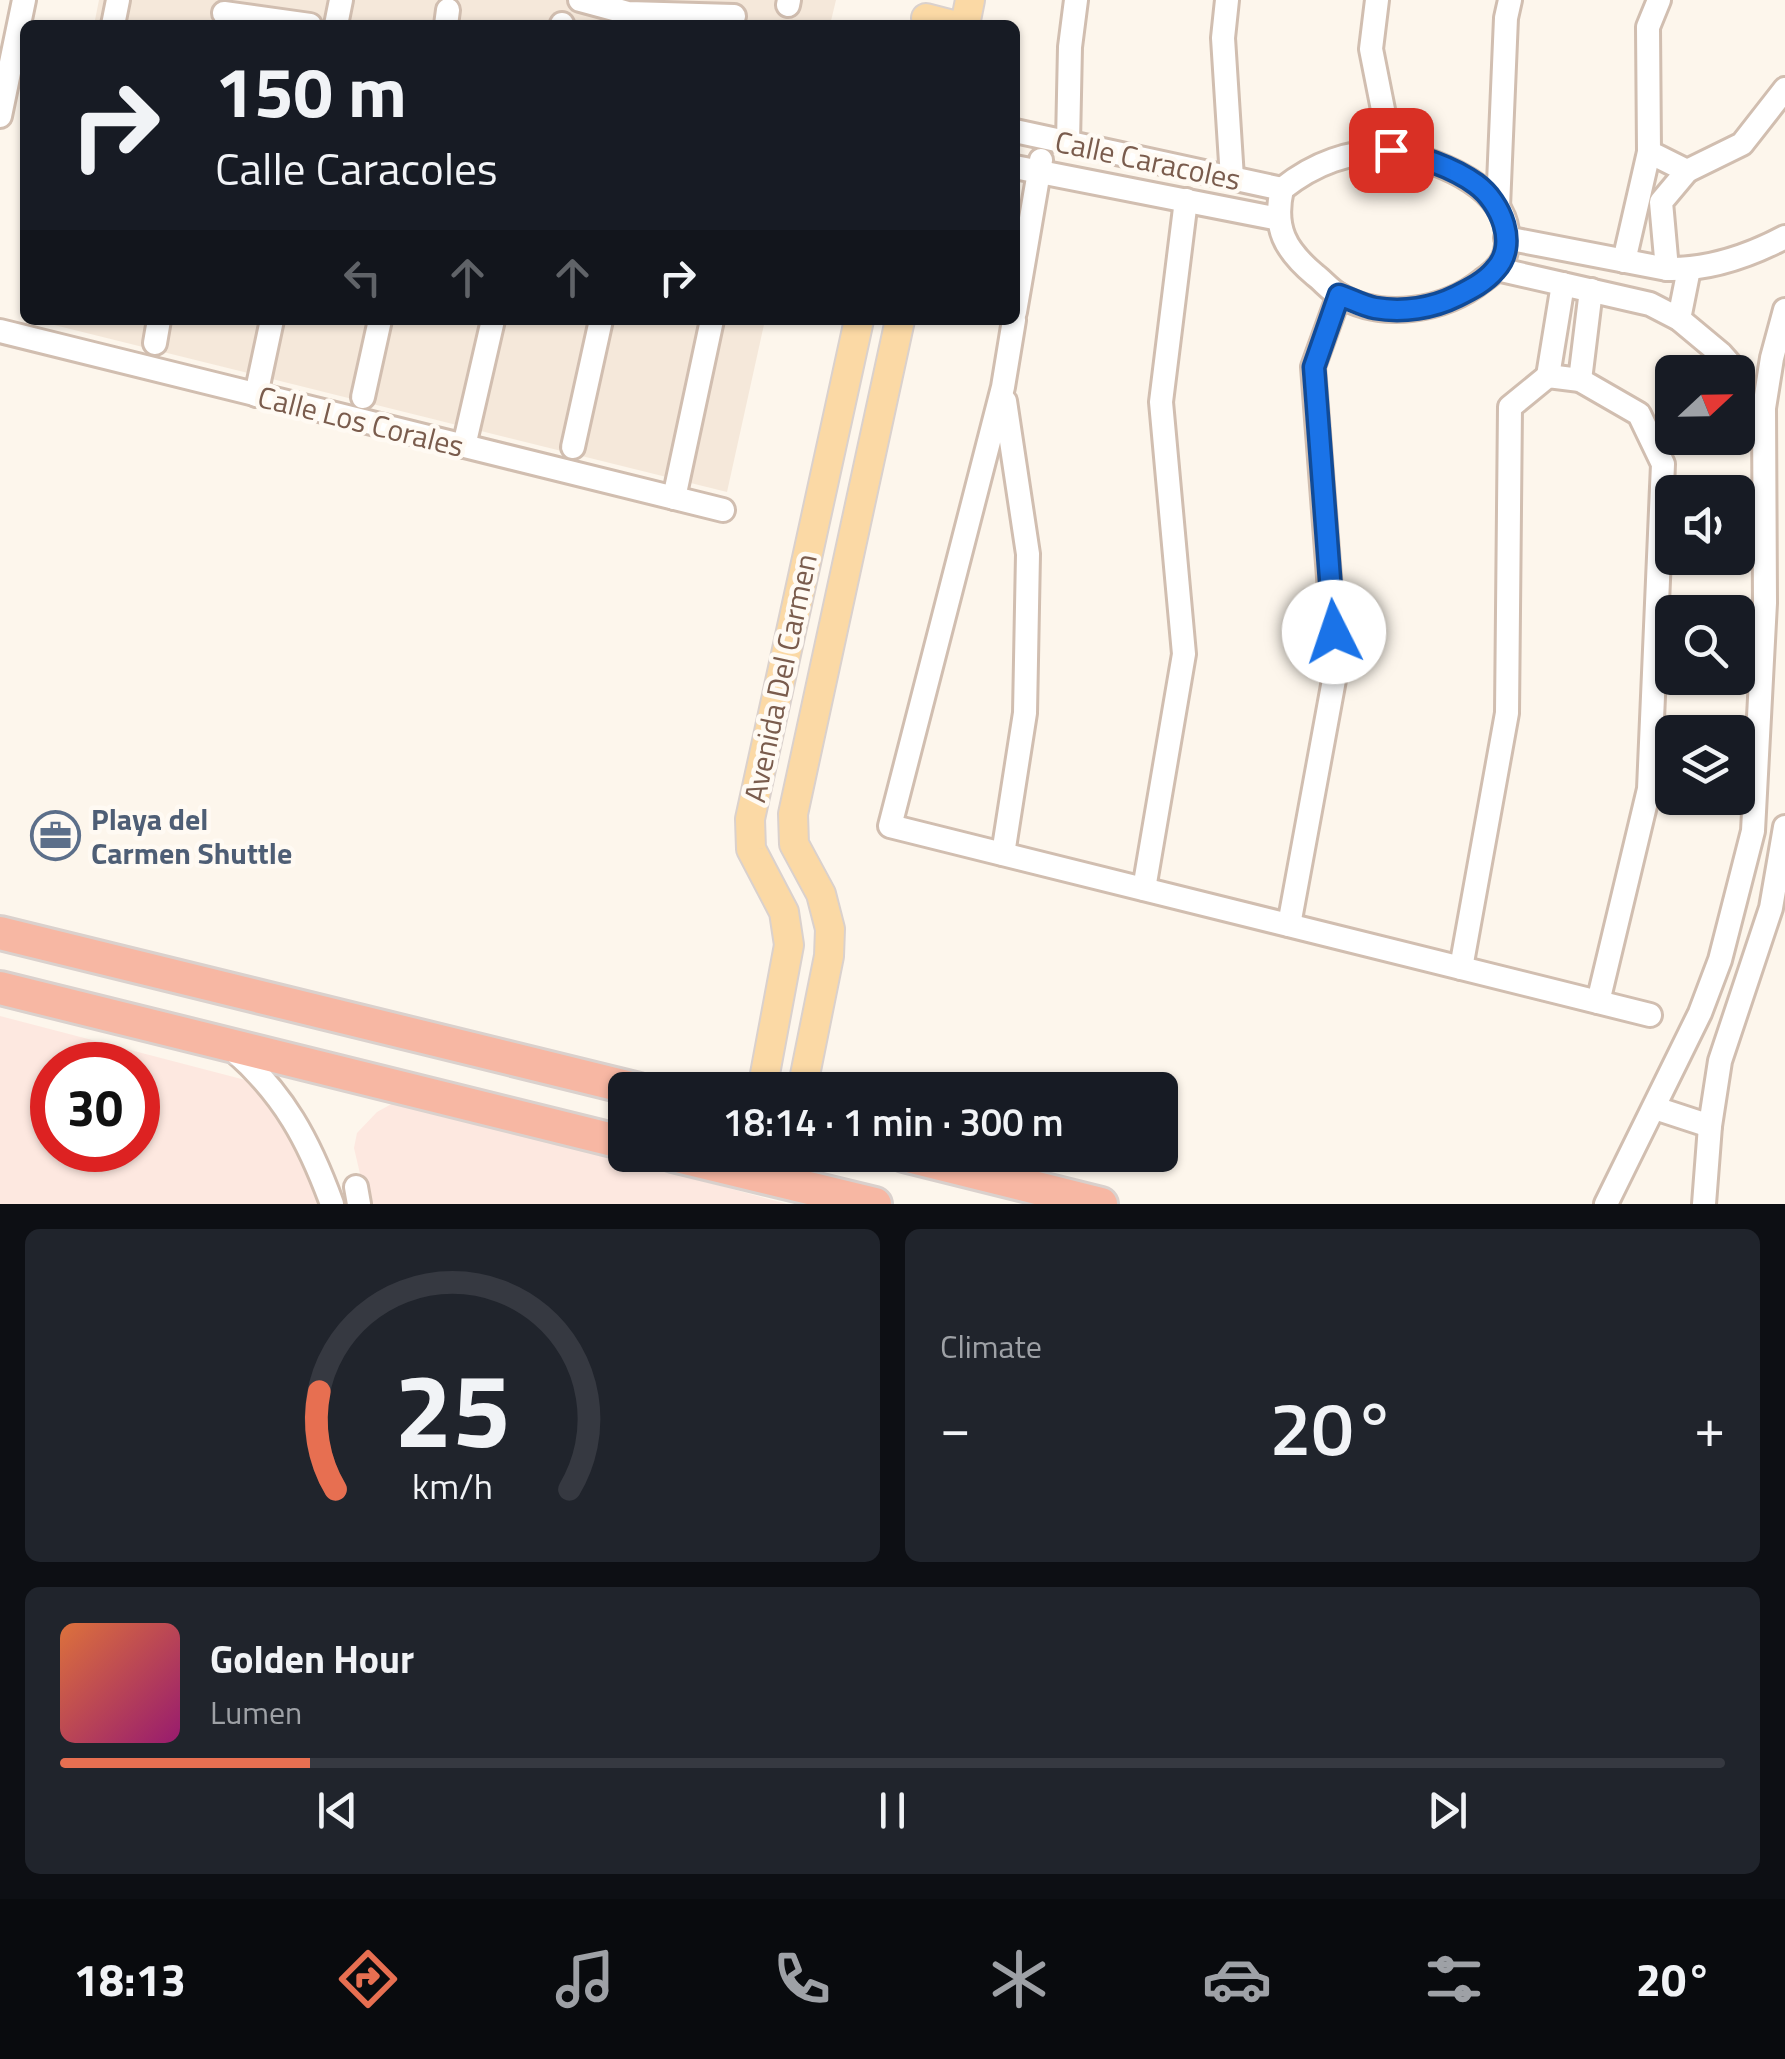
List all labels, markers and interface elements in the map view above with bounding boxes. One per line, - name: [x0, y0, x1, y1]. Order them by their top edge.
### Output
- text: 150 m: [215, 38, 407, 144]
- icon: right: [50, 60, 180, 190]
- pin: [1349, 108, 1434, 193]
- street label: Calle Caracoles: [1051, 118, 1245, 202]
- icon: arrive: [1364, 123, 1419, 178]
- text: Calle Caracoles: [215, 134, 498, 202]
- icon: left: [335, 250, 390, 305]
- icon: ahead: [440, 250, 495, 305]
- icon: ahead: [545, 250, 600, 305]
- icon: right: [650, 250, 705, 305]
- north arrow: [1655, 355, 1755, 455]
- map controls: [1655, 355, 1755, 815]
- street label: Calle Los Corales: [253, 373, 469, 469]
- button: sound: [1655, 475, 1755, 575]
- street label: Avenida Del Carmen: [731, 550, 829, 806]
- position arrow: [1282, 580, 1386, 684]
- button: search: [1655, 595, 1755, 695]
- button: layers: [1655, 715, 1755, 815]
- place label: Playa del Carmen Shuttle: [91, 796, 292, 876]
- office icon: Playa del Carmen Shuttle: [30, 810, 82, 862]
- speed limit sign: 30: [30, 1042, 160, 1172]
- text: 18:14 · 1 min · 300 m: [722, 1093, 1064, 1151]
- text: Climate: [940, 1322, 1042, 1370]
- text: 25: [394, 1329, 511, 1487]
- text: 20°: [1269, 1370, 1396, 1484]
- text: −: [940, 1385, 971, 1468]
- text: +: [1694, 1385, 1725, 1468]
- text: km/h: [412, 1458, 493, 1513]
- text: Golden Hour: [210, 1630, 414, 1688]
- text: Lumen: [210, 1688, 302, 1736]
- icon: previous: [310, 1783, 365, 1838]
- icon: pause: [865, 1783, 920, 1838]
- icon: next: [1420, 1783, 1475, 1838]
- icon: directions: [333, 1944, 403, 2014]
- icon: music: [550, 1944, 620, 2014]
- icon: phone: [767, 1944, 837, 2014]
- icon: climate: [984, 1944, 1054, 2014]
- icon: car: [1202, 1944, 1272, 2014]
- icon: filters: [1419, 1944, 1489, 2014]
- text: 18:13: [74, 1945, 186, 2013]
- text: 20°: [1636, 1945, 1711, 2013]

